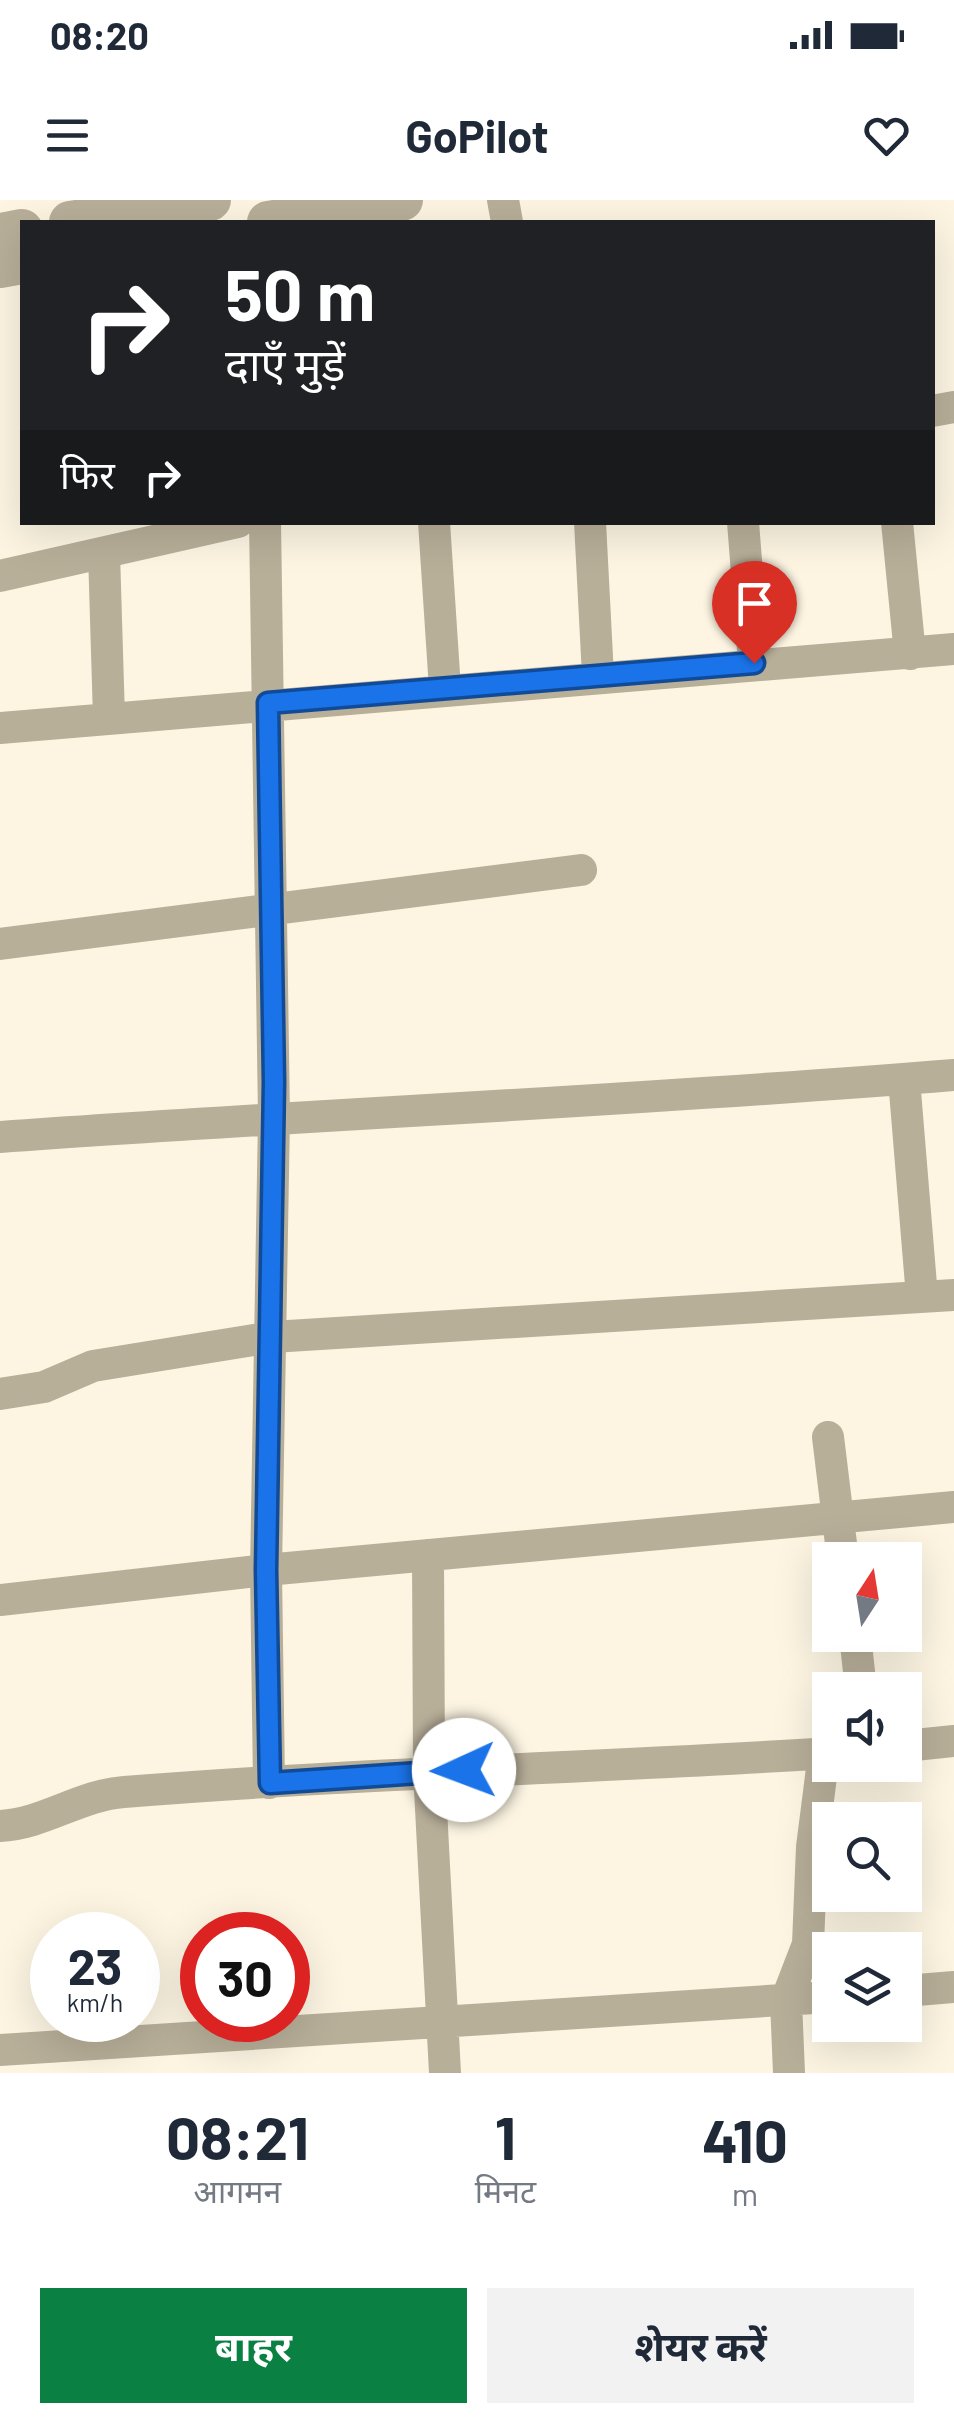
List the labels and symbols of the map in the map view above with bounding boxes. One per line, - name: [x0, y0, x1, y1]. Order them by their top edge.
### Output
- pin: [712, 561, 797, 664]
- north arrow: [812, 1542, 922, 1652]
- position arrow: [412, 1718, 516, 1822]
- speed limit sign: 30: [180, 1912, 310, 2042]

